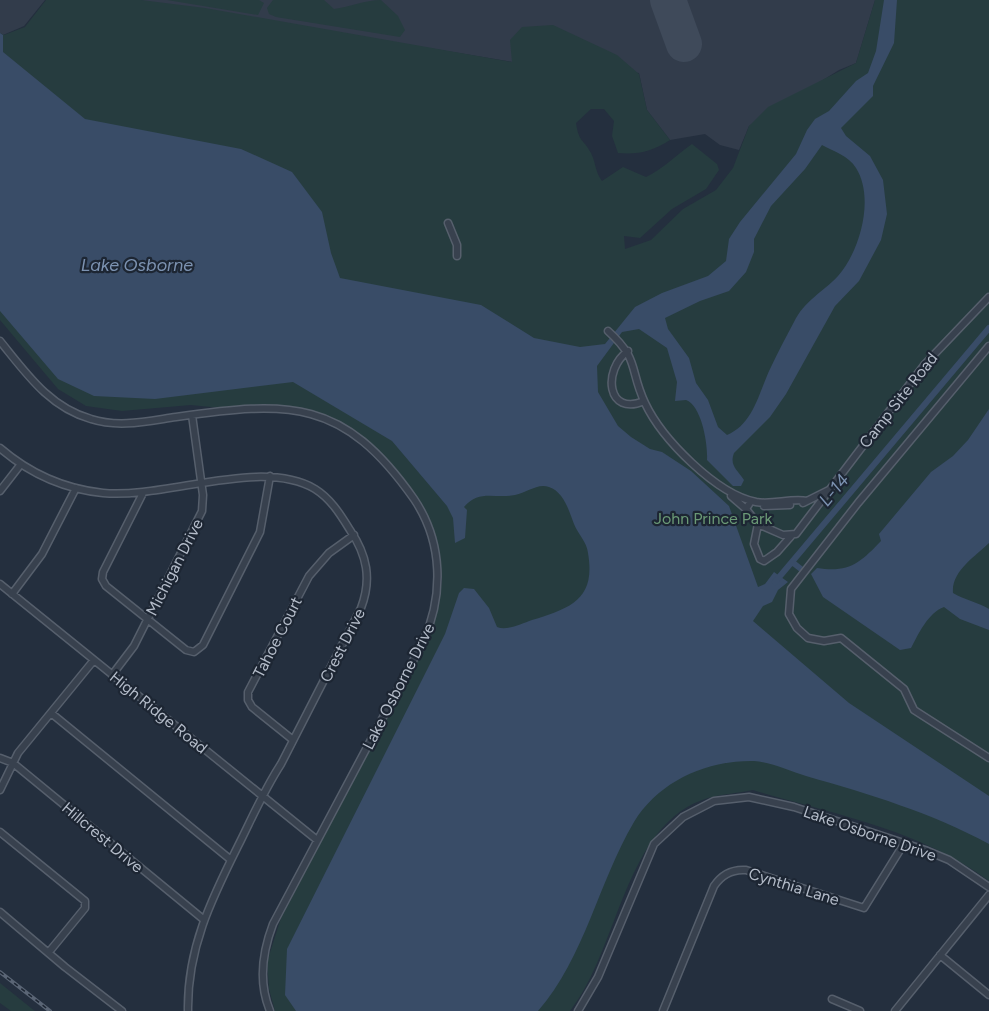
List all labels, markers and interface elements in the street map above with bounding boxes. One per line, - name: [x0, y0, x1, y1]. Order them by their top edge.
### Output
- water label: Lake Osborne: [81, 254, 193, 276]
- street label: Camp Site Road: [855, 349, 942, 452]
- water label: L-14: [814, 469, 854, 511]
- park label: John Prince Park: [654, 509, 772, 528]
- street label: Michigan Drive: [142, 515, 207, 619]
- street label: Tahoe Court: [249, 594, 306, 681]
- street label: Crest Drive: [316, 605, 369, 685]
- street label: Lake Osborne Drive: [358, 620, 439, 753]
- street label: High Ridge Road: [106, 667, 211, 758]
- street label: Hillcrest Drive: [58, 798, 147, 877]
- street label: Lake Osborne Drive: [801, 802, 939, 865]
- street label: Cynthia Lane: [746, 864, 842, 909]

